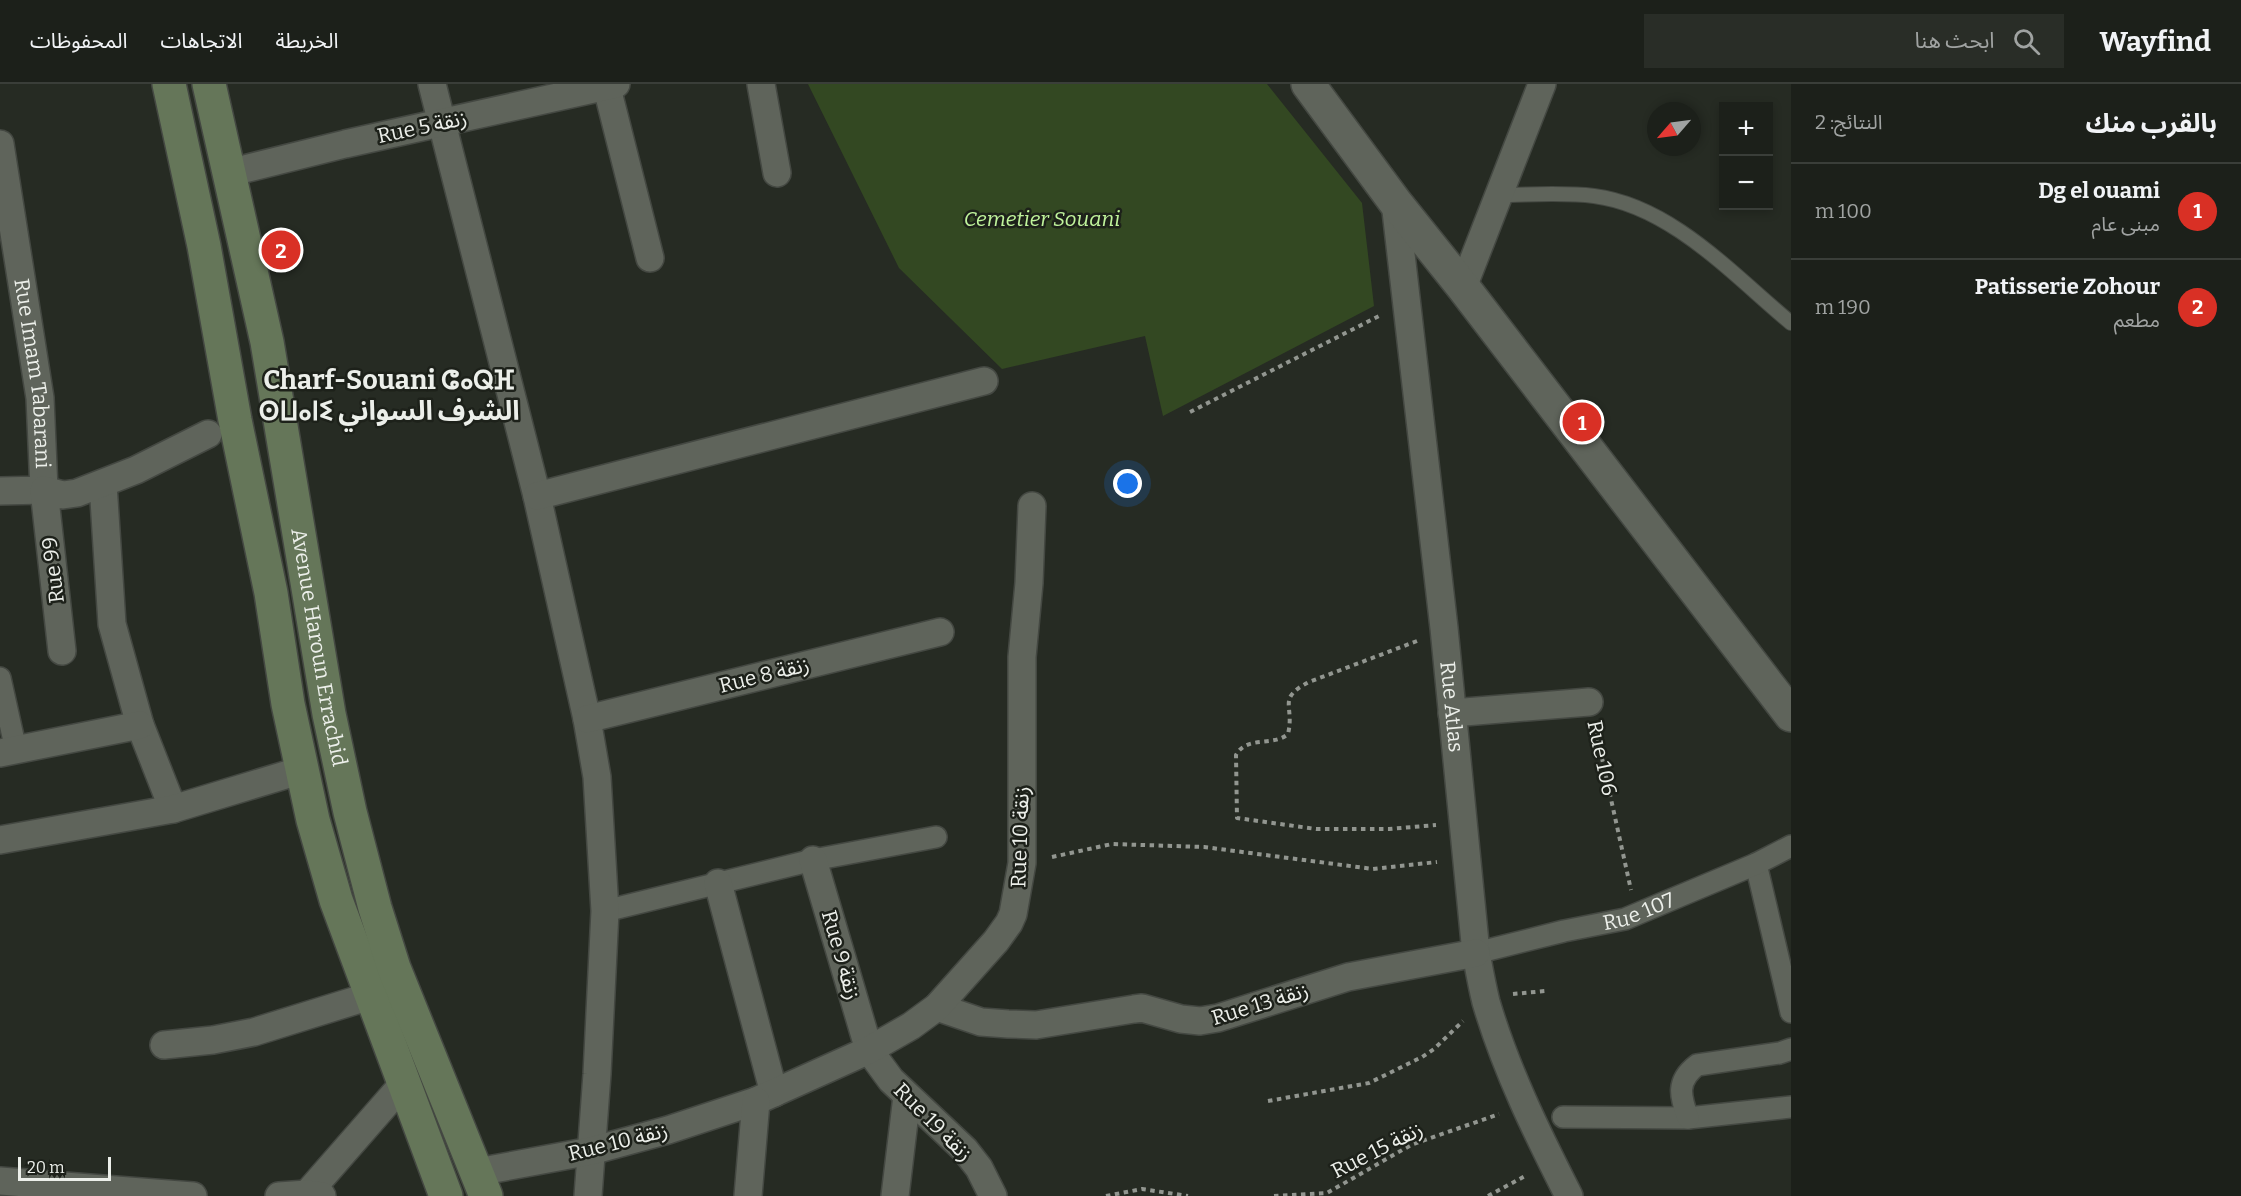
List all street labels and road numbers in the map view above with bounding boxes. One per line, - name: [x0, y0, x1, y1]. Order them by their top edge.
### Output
- street label: Rue 5 زنقة: [375, 105, 469, 149]
- street label: Rue Imam Tabarani: [8, 277, 56, 469]
- street label: Avenue Haroun Errachid: [285, 526, 353, 769]
- street label: Rue 99: [36, 535, 70, 605]
- street label: Rue 8 زنقة: [716, 651, 812, 699]
- street label: Rue Atlas: [1434, 660, 1469, 753]
- street label: Rue 106: [1581, 718, 1623, 798]
- street label: Rue 10 زنقة: [1005, 786, 1035, 888]
- street label: Rue 107: [1601, 887, 1679, 936]
- street label: Rue 9 زنقة: [816, 907, 866, 1003]
- street label: Rue 13 زنقة: [1208, 977, 1312, 1031]
- street label: Rue 19 زنقة: [888, 1077, 978, 1167]
- street label: Rue 15 زنقة: [1327, 1116, 1427, 1184]
- street label: Rue 10 زنقة: [566, 1117, 670, 1167]

